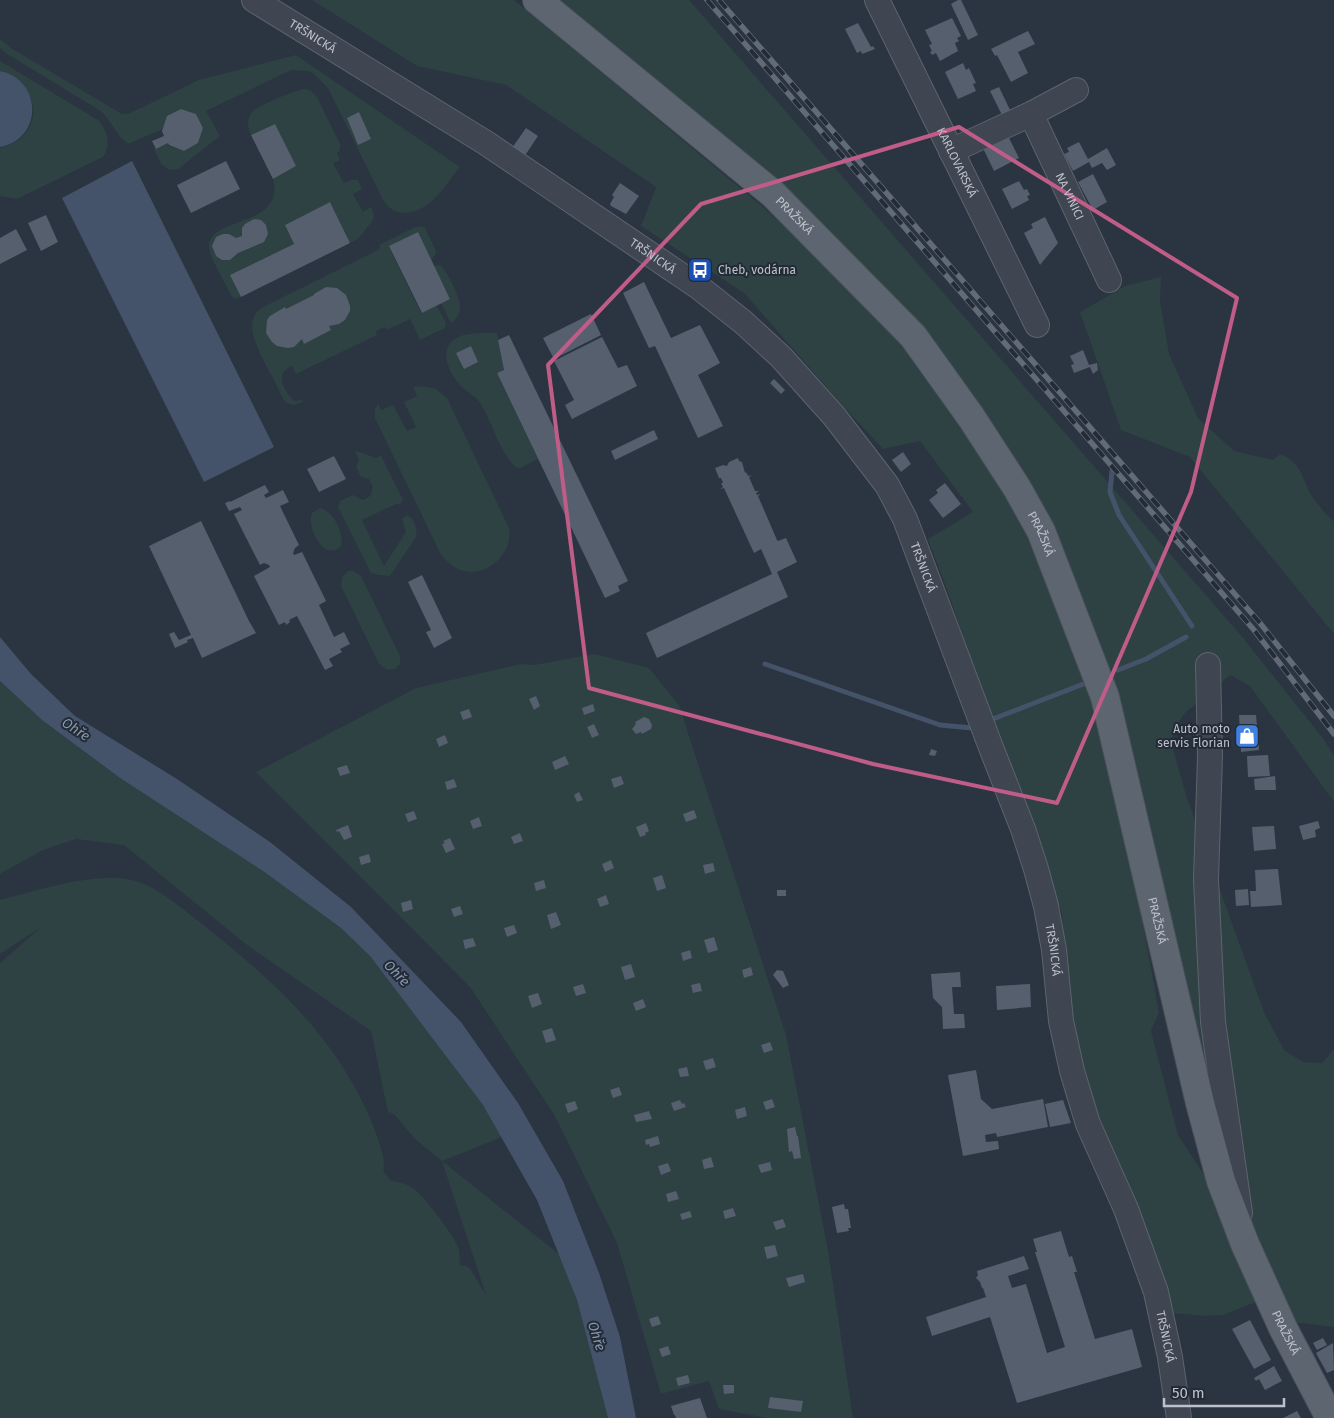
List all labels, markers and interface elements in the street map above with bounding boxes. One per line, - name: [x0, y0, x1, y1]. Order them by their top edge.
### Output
- street label: TRŠNICKÁ: [287, 16, 339, 56]
- street label: KARLOVARSKÁ: [934, 125, 981, 200]
- street label: NA VINICI: [1053, 171, 1087, 222]
- street label: PRAŽSKÁ: [773, 194, 817, 238]
- street label: TRŠNICKÁ: [627, 236, 679, 277]
- bus stop icon: Cheb, vodárna: [687, 257, 713, 283]
- place label: Cheb, vodárna: [718, 263, 796, 277]
- street label: PRAŽSKÁ: [1025, 509, 1058, 558]
- street label: TRŠNICKÁ: [907, 540, 940, 594]
- water label: Ohře: [59, 714, 93, 745]
- place label: Auto moto servis Florian: [1157, 722, 1230, 750]
- shop icon: Auto moto servis Florian: [1234, 723, 1260, 749]
- street label: PRAŽSKÁ: [1145, 896, 1171, 946]
- street label: TRŠNICKÁ: [1042, 923, 1065, 977]
- water label: Ohře: [380, 957, 413, 990]
- street label: PRAŽSKÁ: [1269, 1308, 1304, 1357]
- street label: TRŠNICKÁ: [1153, 1310, 1179, 1363]
- water label: Ohře: [584, 1319, 609, 1353]
- scale bar: [1164, 1376, 1284, 1408]
- text: 50 m: [1172, 1384, 1205, 1402]

